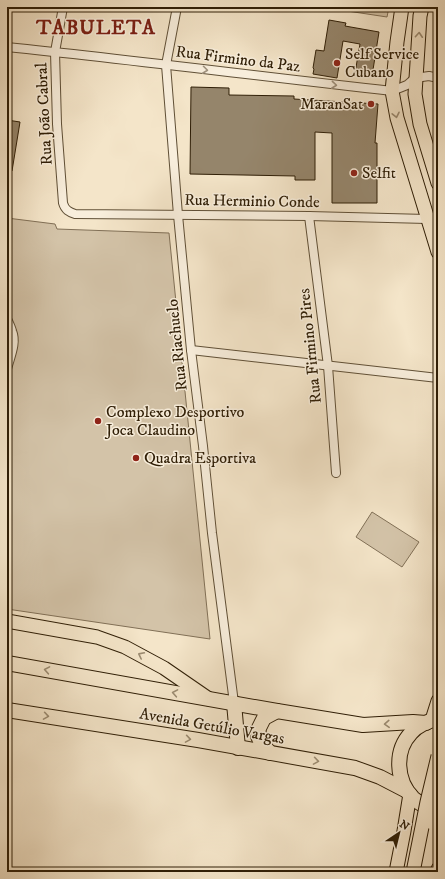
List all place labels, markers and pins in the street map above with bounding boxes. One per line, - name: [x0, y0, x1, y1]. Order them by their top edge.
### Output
- place label: Self Service Cubano: [345, 44, 420, 82]
- marker: Self Service Cubano: [332, 58, 342, 68]
- place label: MaranSat: [300, 94, 363, 114]
- marker: MaranSat: [366, 99, 376, 109]
- place label: Selfit: [362, 163, 396, 183]
- marker: Selfit: [349, 168, 359, 178]
- place label: Complexo Desportivo Joca Claudino: [104, 402, 245, 440]
- marker: Complexo Desportivo Joca Claudino: [93, 416, 103, 426]
- place label: Quadra Esportiva: [144, 448, 256, 468]
- marker: Quadra Esportiva: [131, 453, 141, 463]

